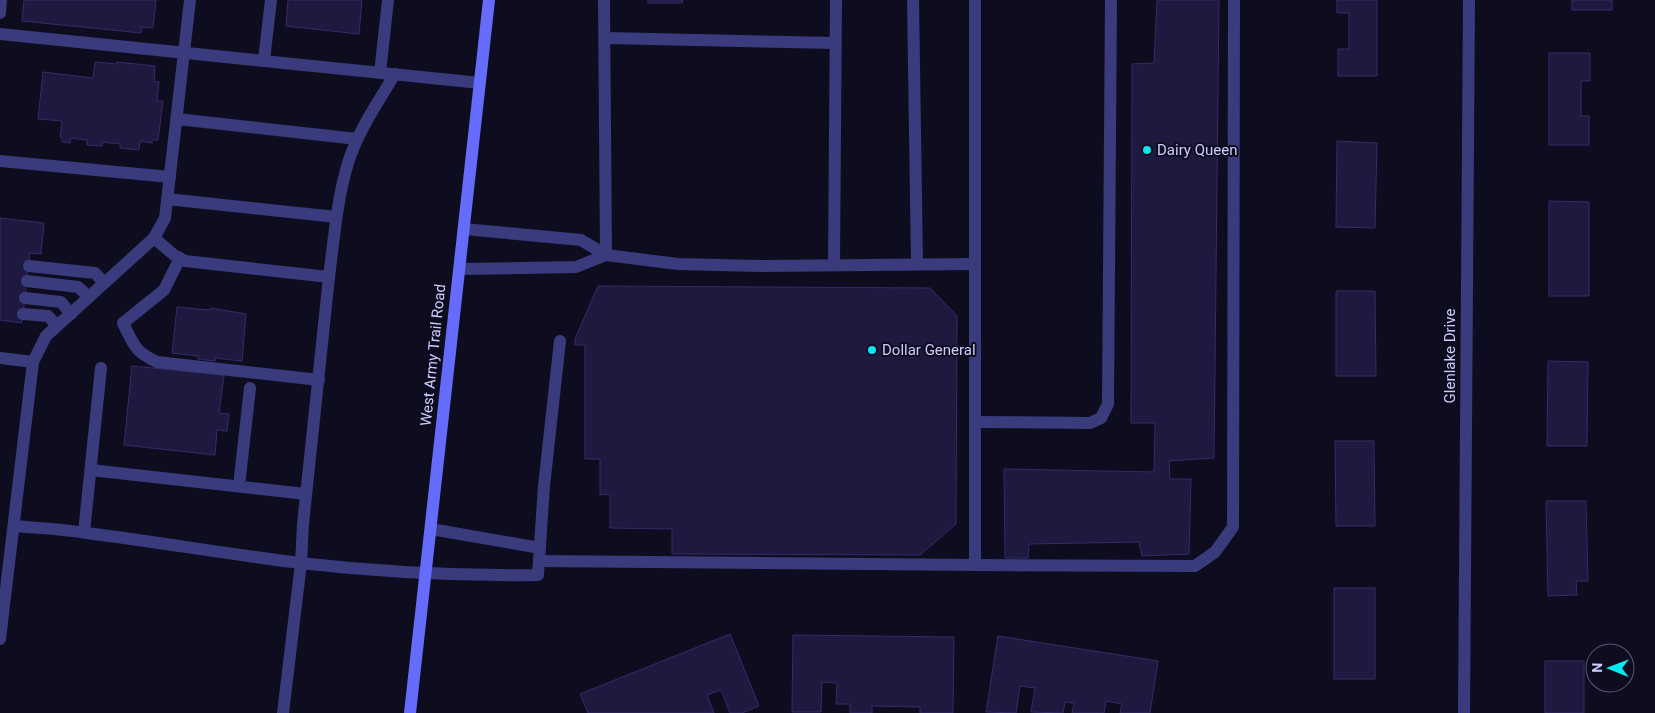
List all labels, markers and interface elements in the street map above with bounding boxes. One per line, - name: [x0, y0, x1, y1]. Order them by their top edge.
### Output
- place label: Dairy Queen: [1157, 141, 1237, 159]
- marker: Dairy Queen: [1141, 144, 1153, 156]
- street label: West Army Trail Road: [417, 283, 449, 427]
- street label: Glenlake Drive: [1441, 309, 1459, 403]
- place label: Dollar General: [882, 341, 976, 359]
- marker: Dollar General: [866, 344, 878, 356]
- north arrow: [1585, 643, 1635, 693]
- text: N: [1589, 663, 1605, 673]

